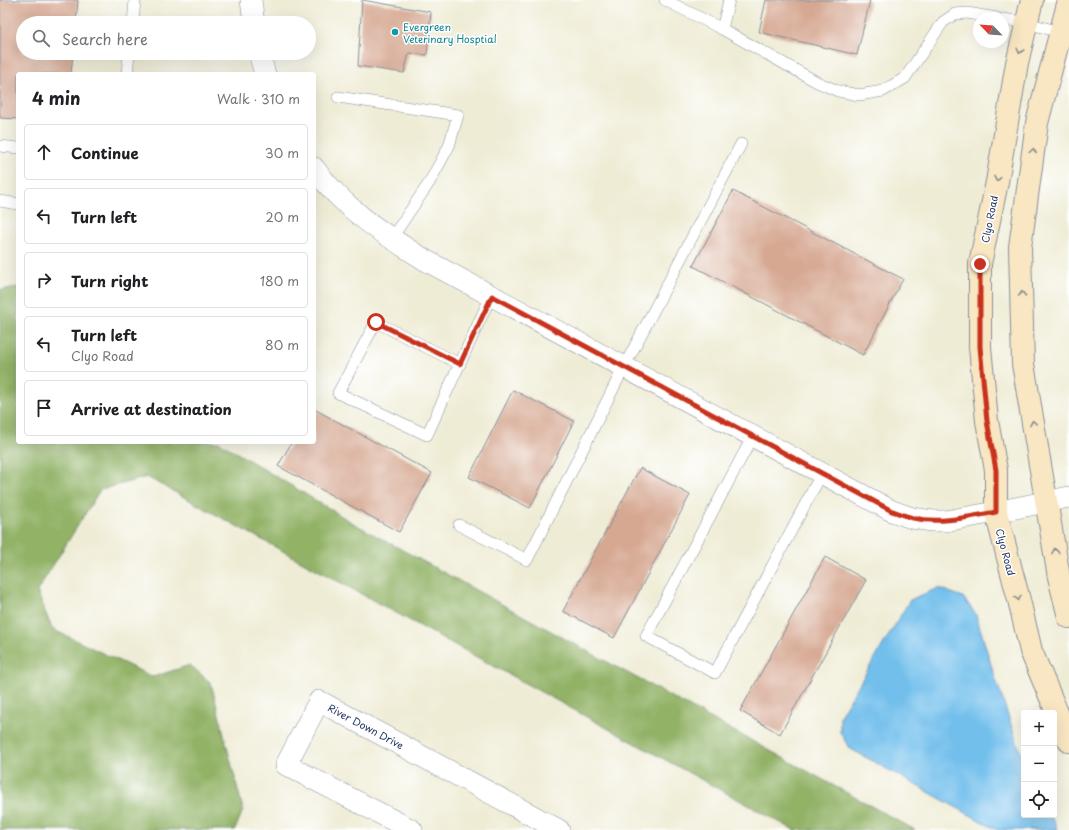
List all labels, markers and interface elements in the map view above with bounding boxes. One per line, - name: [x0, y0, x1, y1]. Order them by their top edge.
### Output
- north arrow: [973, 12, 1009, 48]
- search box: [16, 16, 316, 60]
- place label: Evergreen Veterinary Hosptial: [403, 19, 497, 47]
- icon: search: [30, 27, 52, 49]
- text: Search here: [62, 27, 148, 50]
- marker: Evergreen Veterinary Hosptial: [390, 27, 400, 37]
- one-way arrow: [1016, 48, 1024, 55]
- text: 4 min: [32, 85, 80, 111]
- text: Walk · 310 m: [217, 89, 300, 108]
- icon: ahead: [33, 141, 55, 163]
- text: Continue: [71, 141, 139, 164]
- text: 30 m: [265, 143, 299, 162]
- one-way arrow: [1028, 148, 1037, 154]
- one-way arrow: [993, 176, 1002, 183]
- street label: Clyo Road: [977, 194, 1001, 244]
- icon: left: [33, 205, 55, 227]
- text: Turn left: [71, 205, 137, 228]
- text: 20 m: [265, 207, 299, 226]
- route end: [971, 255, 989, 273]
- icon: right: [33, 269, 55, 291]
- text: Turn right: [71, 269, 148, 292]
- text: 180 m: [260, 271, 299, 290]
- one-way arrow: [1017, 291, 1026, 297]
- route start: [367, 313, 385, 331]
- text: Turn left: [71, 323, 137, 346]
- icon: left: [33, 333, 55, 355]
- text: 80 m: [265, 335, 299, 354]
- text: Clyo Road: [71, 346, 134, 365]
- icon: arrive: [33, 397, 55, 419]
- text: Arrive at destination: [71, 397, 232, 420]
- one-way arrow: [1029, 420, 1038, 426]
- street label: Clyo Road: [993, 527, 1020, 577]
- one-way arrow: [1051, 548, 1060, 554]
- one-way arrow: [1014, 595, 1022, 601]
- street label: River Down Drive: [325, 700, 407, 752]
- map controls: [1021, 710, 1057, 818]
- button: +: [1021, 710, 1057, 746]
- button: −: [1021, 746, 1057, 782]
- button: locate: [1021, 782, 1057, 818]

